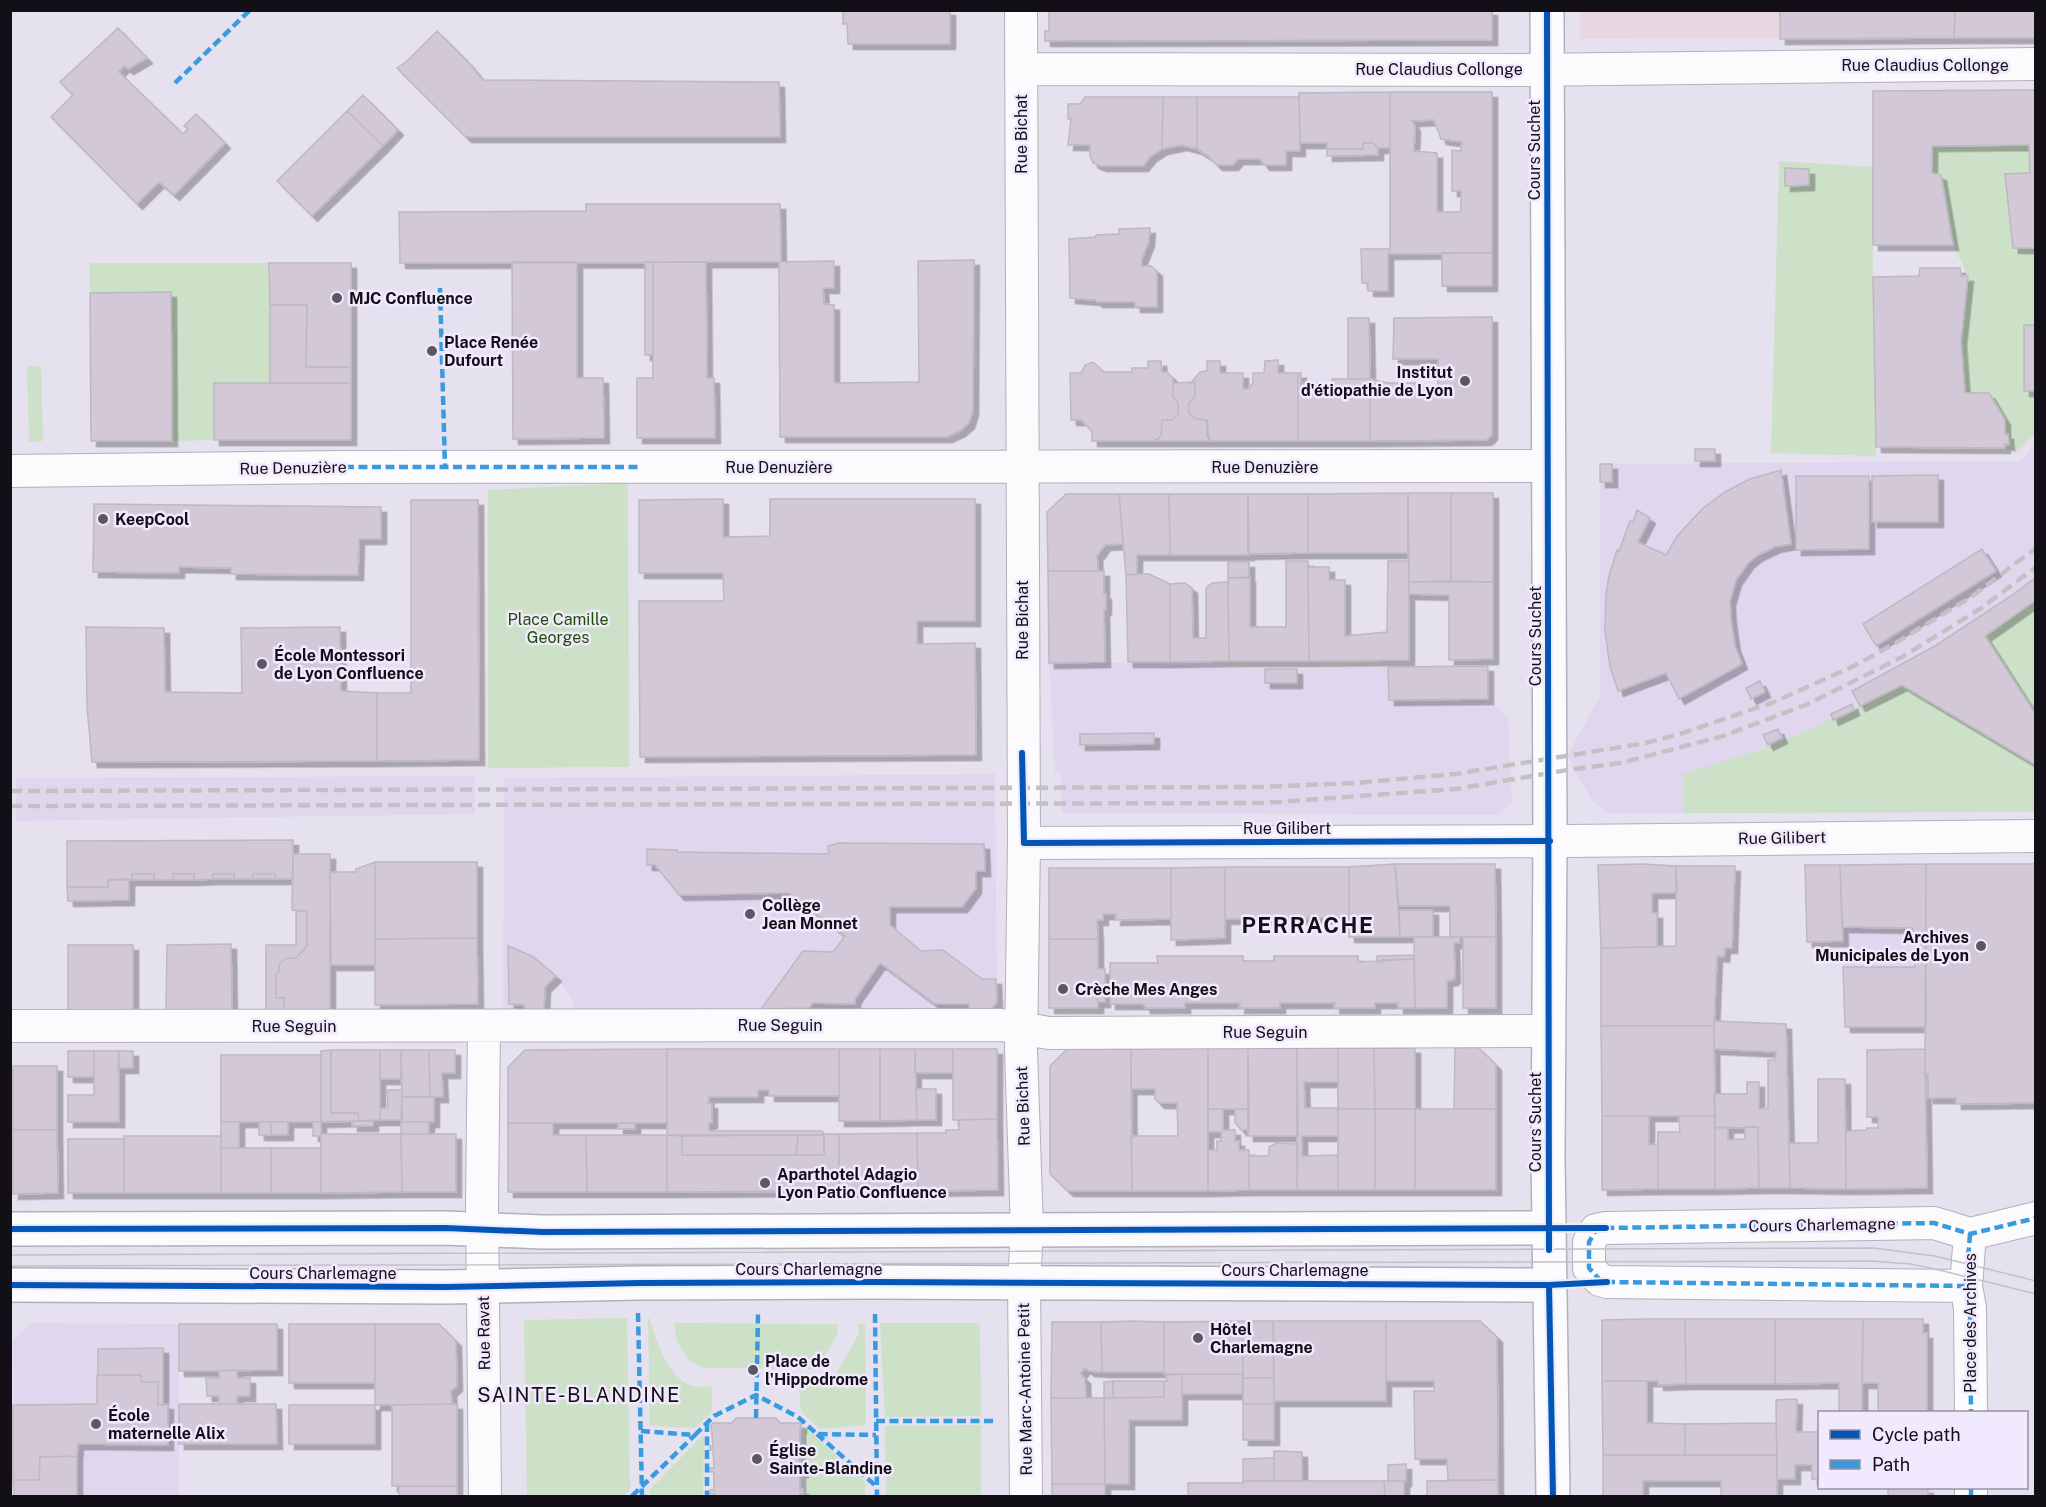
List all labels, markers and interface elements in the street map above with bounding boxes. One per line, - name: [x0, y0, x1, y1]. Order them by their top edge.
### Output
- street label: Rue Claudius Collonge: [1841, 56, 2009, 75]
- street label: Rue Claudius Collonge: [1355, 60, 1523, 79]
- street label: Rue Bichat: [1012, 94, 1031, 174]
- street label: Cours Suchet: [1525, 100, 1544, 200]
- place label: MJC Confluence: [349, 289, 473, 308]
- marker: MJC Confluence: [330, 291, 344, 305]
- place label: Place Renée Dufourt: [444, 333, 538, 370]
- marker: Place Renée Dufourt: [425, 344, 439, 358]
- place label: Institut d'étiopathie de Lyon: [1301, 363, 1453, 400]
- marker: Institut d'étiopathie de Lyon: [1458, 374, 1472, 388]
- street label: Rue Denuzière: [239, 458, 347, 478]
- street label: Rue Denuzière: [725, 458, 833, 477]
- street label: Rue Denuzière: [1211, 458, 1319, 477]
- place label: KeepCool: [115, 510, 189, 529]
- marker: KeepCool: [96, 512, 110, 526]
- street label: Rue Bichat: [1013, 580, 1032, 660]
- street label: Cours Suchet: [1526, 586, 1545, 686]
- park label: Place Camille Georges: [507, 610, 609, 647]
- place label: École Montessori de Lyon Confluence: [274, 645, 424, 683]
- marker: École Montessori de Lyon Confluence: [255, 657, 269, 671]
- street label: Rue Gilibert: [1243, 819, 1331, 838]
- street label: Rue Gilibert: [1738, 828, 1826, 848]
- place label: Collège Jean Monnet: [762, 896, 858, 933]
- marker: Collège Jean Monnet: [743, 907, 757, 921]
- district label: PERRACHE: [1241, 912, 1375, 938]
- place label: Archives Municipales de Lyon: [1815, 928, 1969, 965]
- marker: Archives Municipales de Lyon: [1974, 939, 1988, 953]
- place label: Crèche Mes Anges: [1075, 980, 1217, 999]
- marker: Crèche Mes Anges: [1056, 982, 1070, 996]
- street label: Rue Seguin: [738, 1016, 822, 1035]
- street label: Rue Seguin: [252, 1017, 336, 1036]
- street label: Rue Seguin: [1223, 1023, 1307, 1042]
- street label: Rue Bichat: [1012, 1066, 1034, 1146]
- street label: Cours Suchet: [1526, 1072, 1545, 1172]
- place label: Aparthotel Adagio Lyon Patio Confluence: [777, 1165, 947, 1202]
- marker: Aparthotel Adagio Lyon Patio Confluence: [758, 1176, 772, 1190]
- street label: Cours Charlemagne: [1748, 1214, 1896, 1236]
- street label: Place des Archives: [1961, 1253, 1980, 1393]
- street label: Cours Charlemagne: [735, 1260, 883, 1279]
- street label: Cours Charlemagne: [1221, 1261, 1369, 1280]
- street label: Cours Charlemagne: [249, 1264, 397, 1283]
- street label: Rue Ravat: [474, 1295, 494, 1371]
- street label: Rue Marc-Antoine Petit: [1014, 1302, 1036, 1476]
- place label: Hôtel Charlemagne: [1210, 1320, 1313, 1357]
- marker: Hôtel Charlemagne: [1191, 1331, 1205, 1345]
- place label: Place de l'Hippodrome: [765, 1352, 868, 1389]
- marker: Place de l'Hippodrome: [746, 1363, 760, 1377]
- district label: SAINTE-BLANDINE: [477, 1383, 681, 1407]
- place label: École maternelle Alix: [108, 1405, 226, 1443]
- legend: [1818, 1411, 2028, 1489]
- marker: École maternelle Alix: [89, 1417, 103, 1431]
- text: Cycle path: [1872, 1424, 1961, 1445]
- place label: Église Sainte-Blandine: [769, 1440, 892, 1478]
- marker: Église Sainte-Blandine: [750, 1452, 764, 1466]
- text: Path: [1872, 1454, 1910, 1475]

